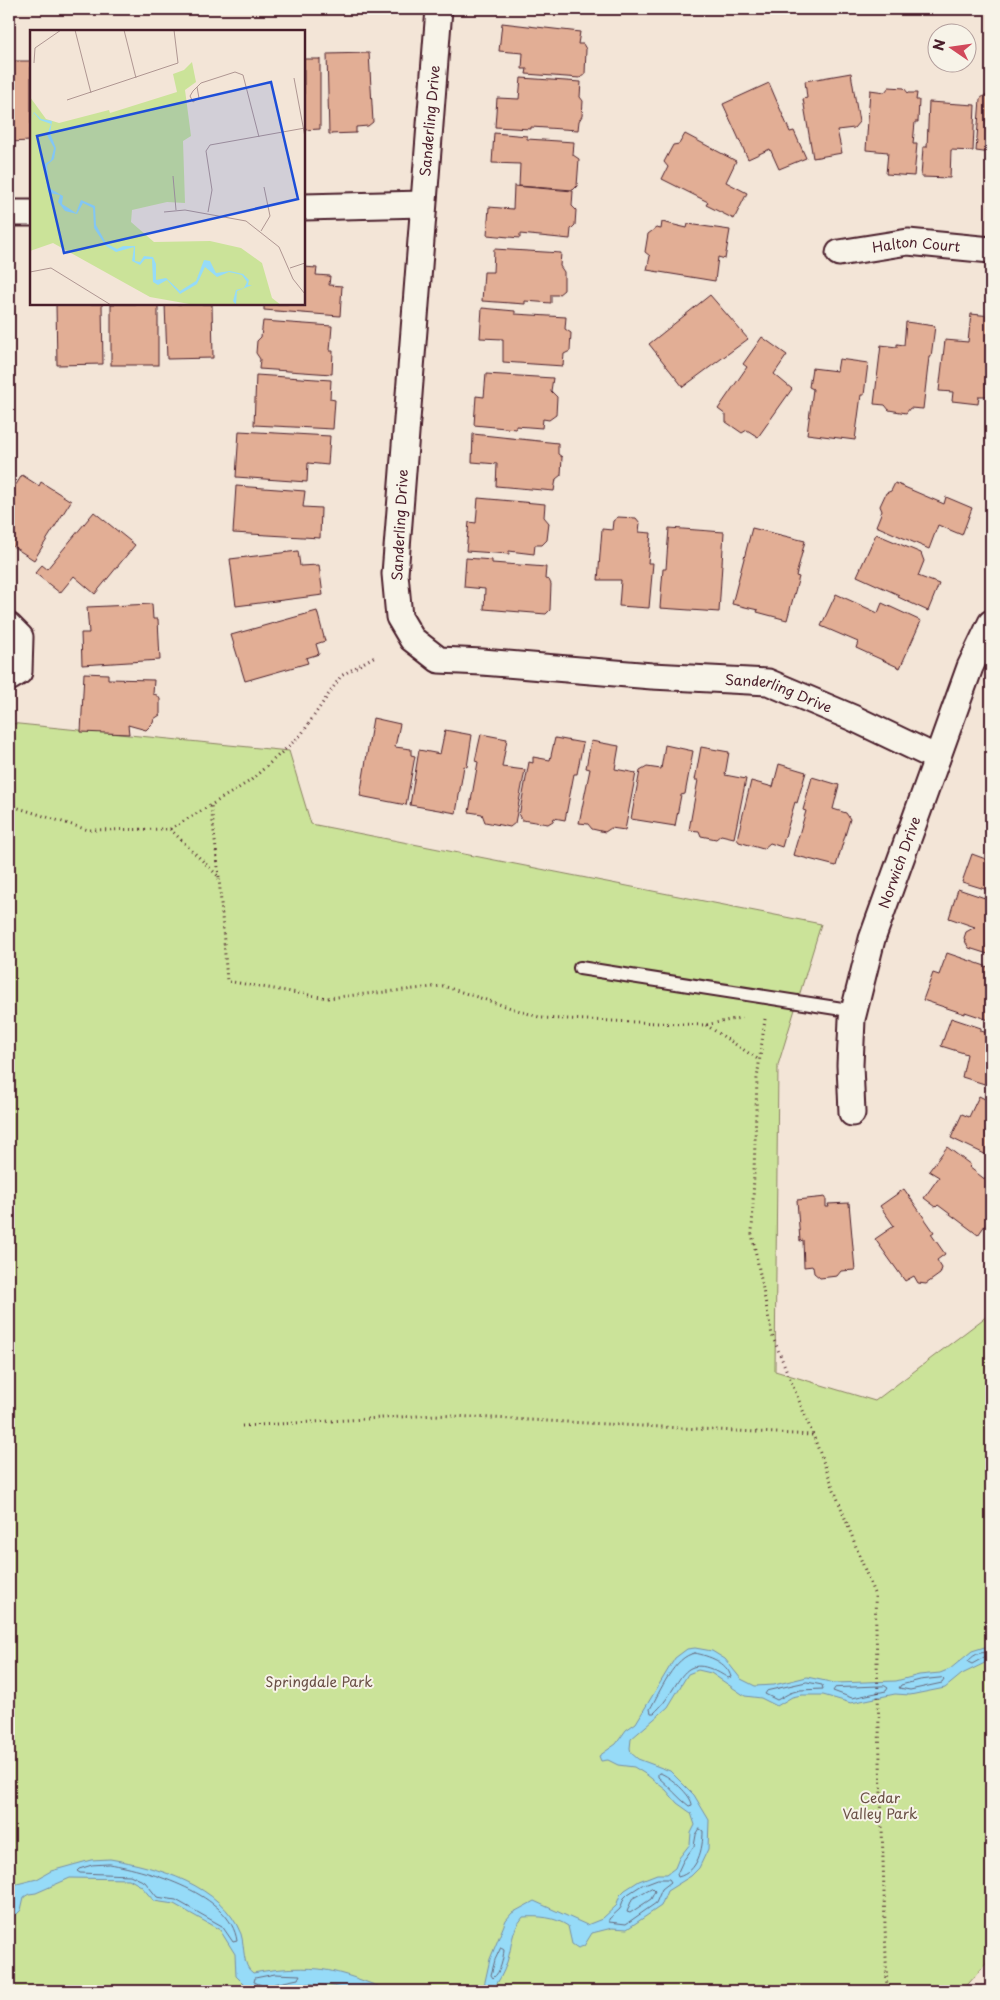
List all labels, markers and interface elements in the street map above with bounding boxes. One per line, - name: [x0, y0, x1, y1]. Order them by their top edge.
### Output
- north arrow: [928, 22, 978, 72]
- inset map: [30, 30, 305, 305]
- text: N: [927, 37, 950, 53]
- street label: Sanderling Drive: [414, 64, 445, 177]
- street label: Halton Court: [871, 231, 962, 258]
- street label: Sanderling Drive: [386, 469, 413, 581]
- street label: Sanderling Drive: [724, 669, 835, 718]
- street label: Norwich Drive: [873, 813, 925, 911]
- park label: Springdale Park: [265, 1671, 373, 1692]
- park label: Cedar Valley Park: [843, 1787, 918, 1824]

